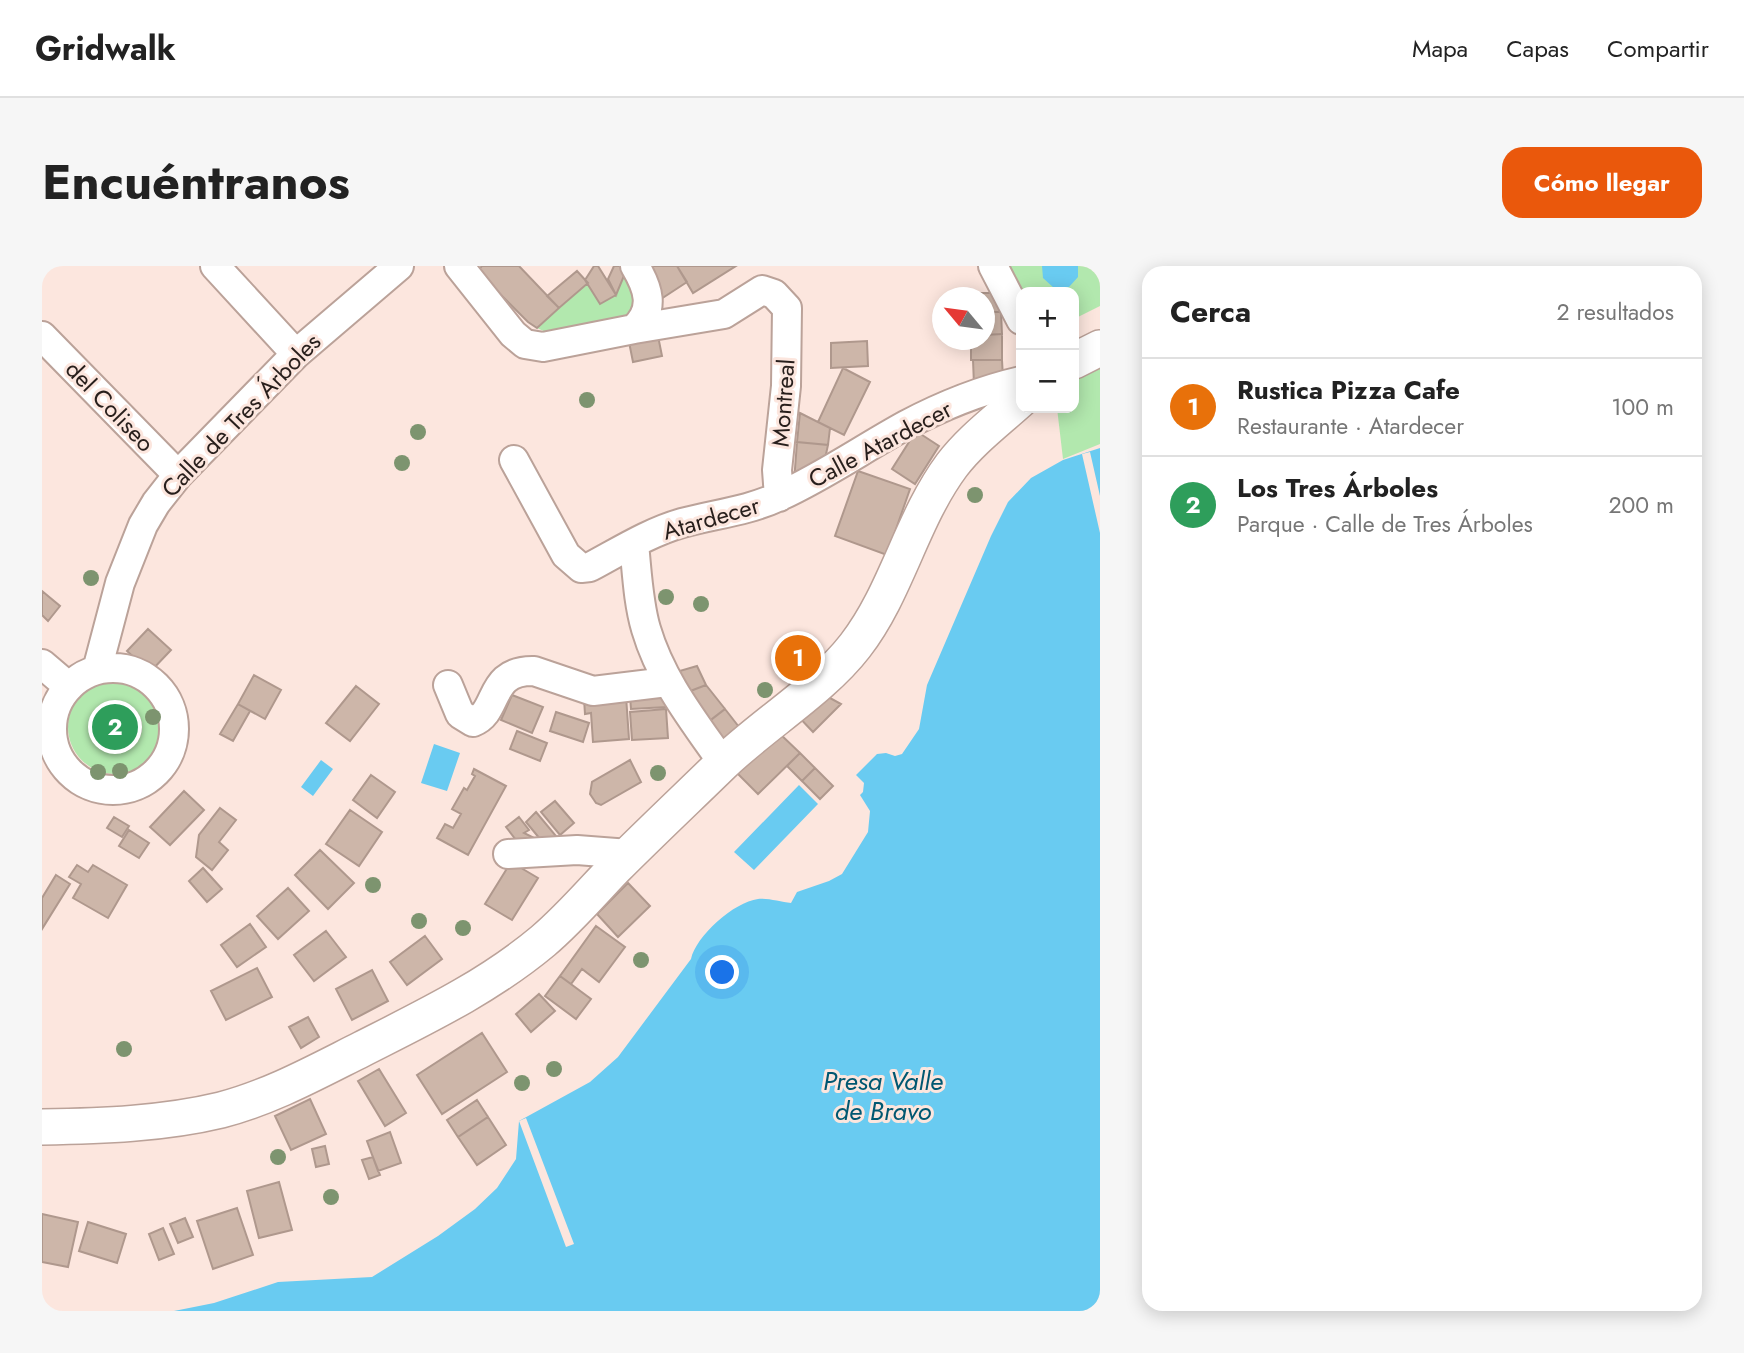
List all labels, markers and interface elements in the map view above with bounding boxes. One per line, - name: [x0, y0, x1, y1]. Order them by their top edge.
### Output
- text: Gridwalk: [35, 25, 176, 72]
- text: Mapa: [1412, 31, 1468, 66]
- text: Capas: [1506, 31, 1569, 66]
- text: Compartir: [1607, 31, 1709, 66]
- text: Encuéntranos: [42, 147, 350, 217]
- button: Cómo llegar: [1502, 147, 1702, 218]
- north arrow: [932, 287, 995, 350]
- map controls: [1016, 287, 1079, 413]
- button: +: [1016, 287, 1079, 350]
- text: Cerca: [1170, 290, 1251, 333]
- text: 2 resultados: [1556, 295, 1674, 329]
- street label: Calle de Tres Árboles: [153, 325, 329, 505]
- button: −: [1016, 350, 1079, 413]
- street label: del Coliseo: [57, 352, 163, 460]
- street label: Montreal: [762, 358, 804, 448]
- text: Rustica Pizza Cafe: [1237, 371, 1460, 409]
- text: 1: [1187, 390, 1199, 424]
- text: 100 m: [1611, 390, 1674, 424]
- street label: Calle Atardecer: [802, 391, 959, 497]
- text: Restaurante · Atardecer: [1237, 409, 1464, 443]
- text: Los Tres Árboles: [1237, 469, 1438, 507]
- street label: Atardecer: [658, 487, 764, 549]
- text: 2: [1185, 488, 1201, 522]
- text: 200 m: [1608, 488, 1674, 522]
- text: Parque · Calle de Tres Árboles: [1237, 507, 1533, 541]
- pin: 1: [775, 632, 821, 684]
- pin: 2: [92, 701, 138, 753]
- your location: [705, 955, 739, 989]
- water label: Presa Valle de Bravo: [823, 1062, 943, 1130]

